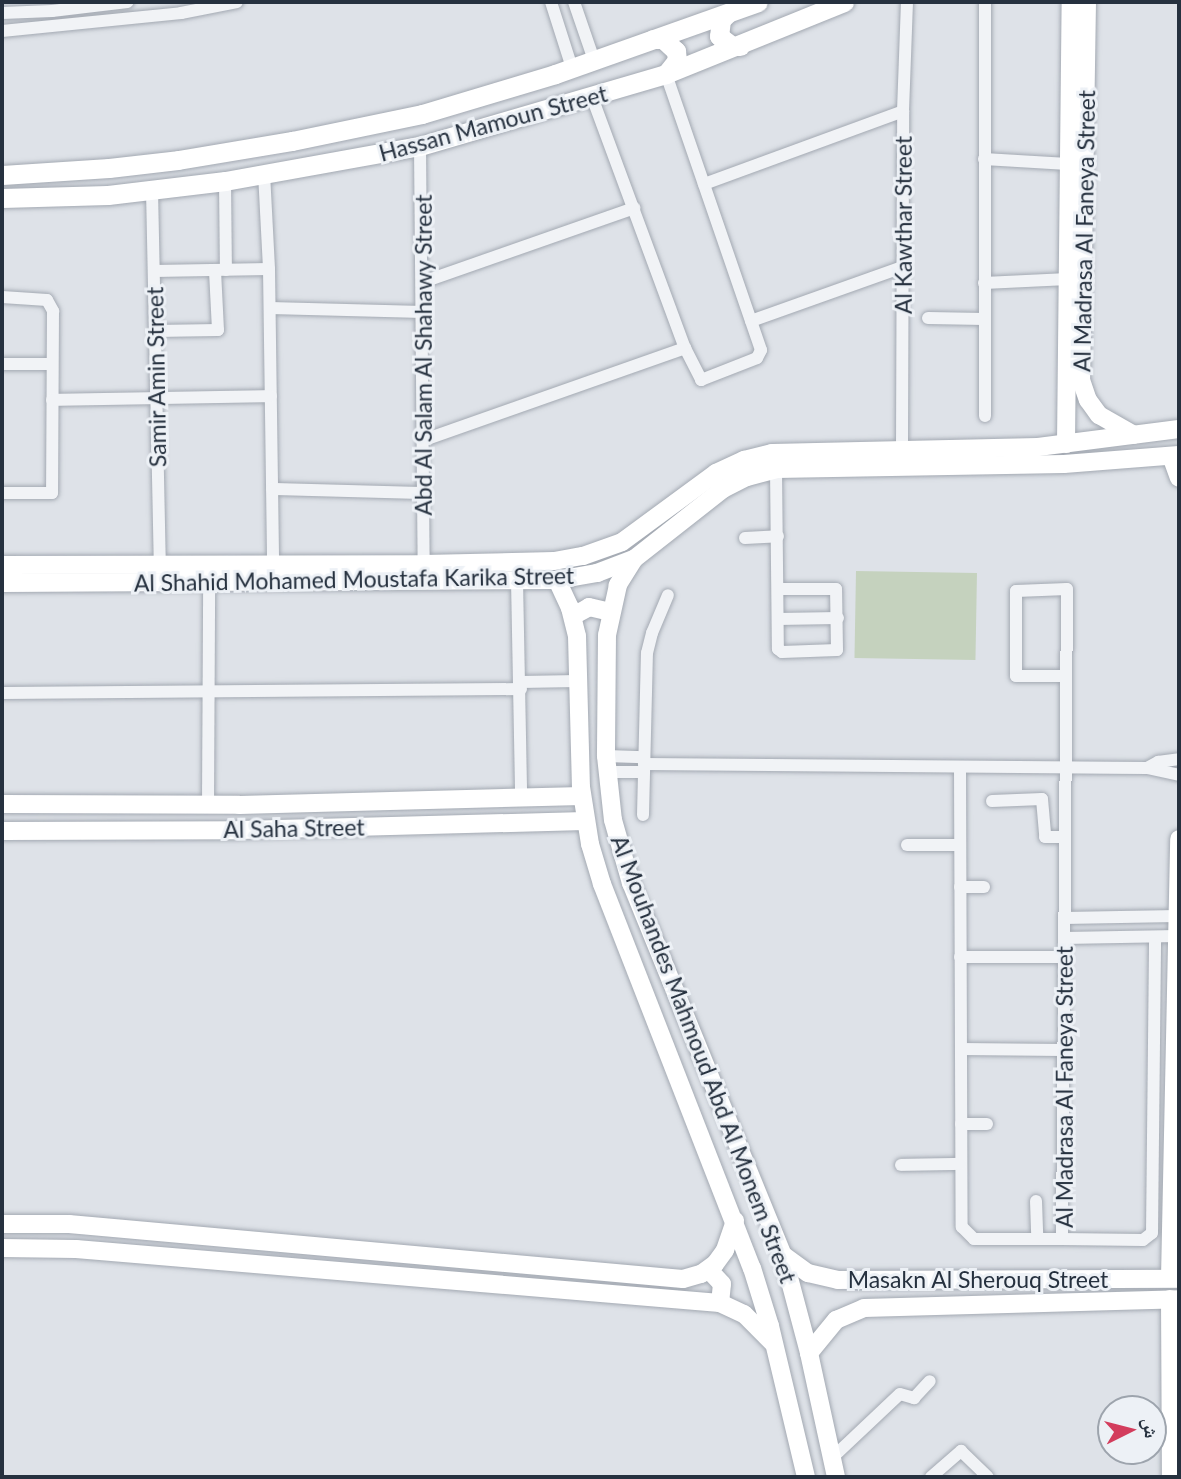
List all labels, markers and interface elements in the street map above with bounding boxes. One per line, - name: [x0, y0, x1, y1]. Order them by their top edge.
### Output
- street label: Hassan Mamoun Street: [376, 79, 610, 167]
- street label: Al Madrasa Al Faneya Street: [1068, 89, 1100, 373]
- street label: Al Kawthar Street: [889, 136, 917, 314]
- street label: Abd Al Salam Al Shahawy Street: [409, 193, 437, 517]
- street label: Samir Amin Street: [141, 286, 171, 468]
- street label: Al Shahid Mohamed Moustafa Karika Street: [134, 561, 574, 597]
- street label: Al Saha Street: [223, 813, 365, 843]
- street label: Al Mouhandes Mahmoud Abd Al Monem Street: [605, 831, 803, 1287]
- street label: Al Madrasa Al Faneya Street: [1050, 946, 1078, 1228]
- street label: Masakn Al Sherouq Street: [847, 1265, 1109, 1293]
- north arrow: [1097, 1395, 1167, 1465]
- text: ش: [1139, 1417, 1164, 1439]

